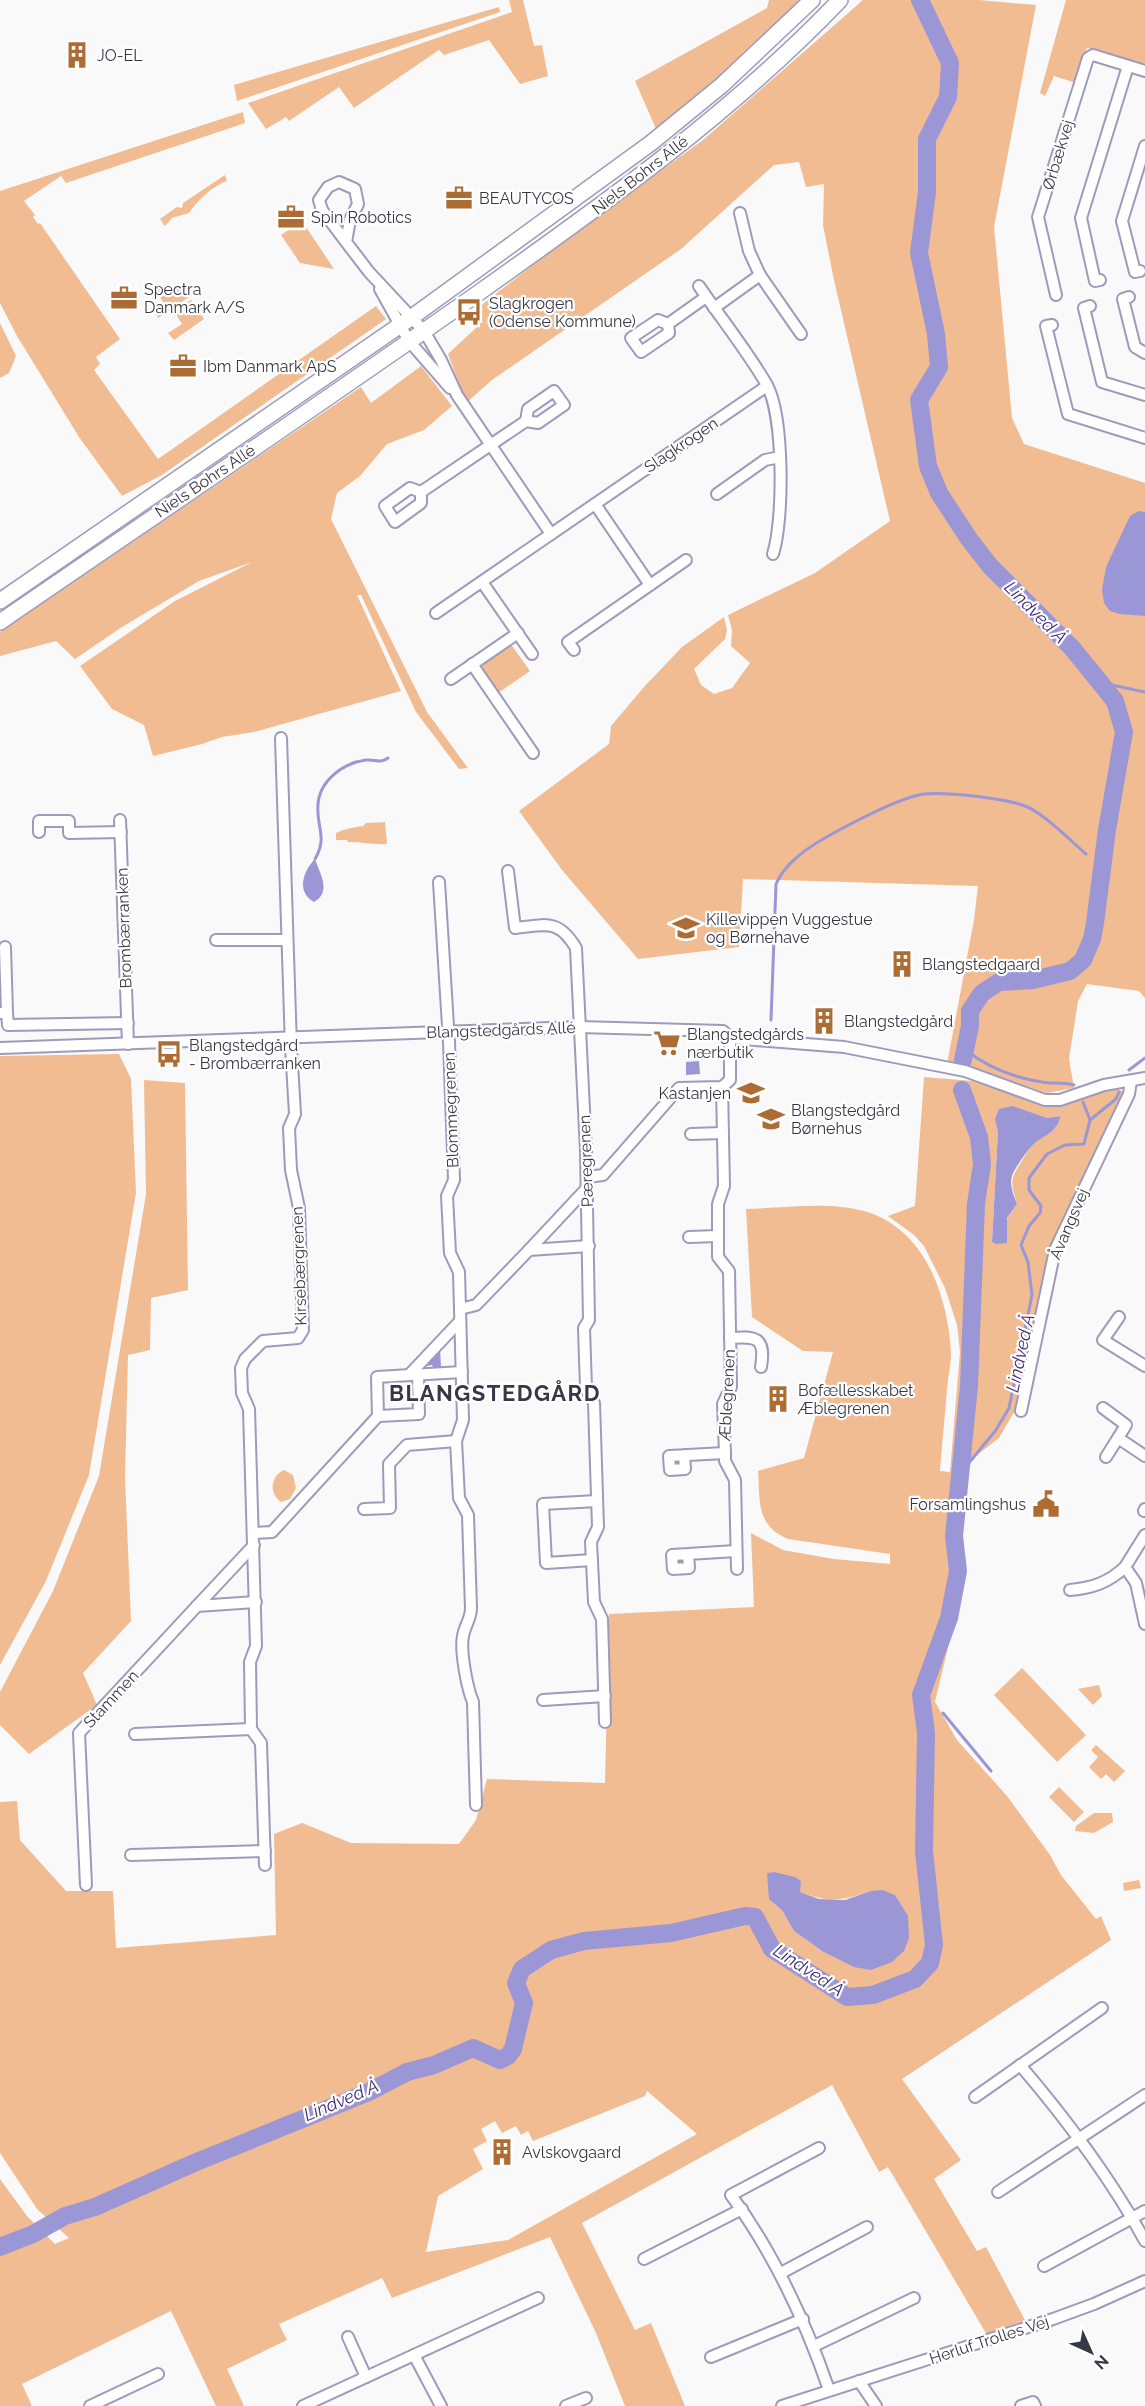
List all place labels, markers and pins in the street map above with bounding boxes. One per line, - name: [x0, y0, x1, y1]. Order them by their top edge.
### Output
- building icon: JO-EL: [62, 40, 92, 70]
- place label: JO-EL: [97, 46, 143, 65]
- office icon: BEAUTYCOS: [444, 183, 474, 213]
- place label: BEAUTYCOS: [479, 189, 574, 208]
- office icon: Spin Robotics: [276, 202, 306, 232]
- place label: Spin Robotics: [311, 208, 412, 227]
- place label: Spectra Danmark A/S: [144, 280, 245, 317]
- office icon: Spectra Danmark A/S: [109, 283, 139, 313]
- place label: Slagkrogen (Odense Kommune): [489, 294, 636, 331]
- bus stop icon: Slagkrogen (Odense Kommune): [454, 297, 484, 327]
- office icon: Ibm Danmark ApS: [168, 351, 198, 381]
- place label: Ibm Danmark ApS: [203, 357, 337, 376]
- place label: Killevippen Vuggestue og Børnehave: [706, 910, 873, 947]
- school or university icon: Killevippen Vuggestue og Børnehave: [671, 913, 701, 943]
- building icon: Blangstedgaard: [887, 949, 917, 979]
- place label: Blangstedgaard: [922, 955, 1040, 974]
- building icon: Blangstedgård: [809, 1006, 839, 1036]
- place label: Blangstedgård: [844, 1012, 953, 1031]
- place label: Blangstedgårds nærbutik: [687, 1025, 804, 1062]
- supermarket icon: Blangstedgårds nærbutik: [652, 1028, 682, 1058]
- place label: Blangstedgård - Brombærranken: [189, 1036, 321, 1073]
- bus stop icon: Blangstedgård - Brombærranken: [154, 1039, 184, 1069]
- school or university icon: Kastanjen: [736, 1078, 766, 1108]
- place label: Kastanjen: [659, 1084, 731, 1103]
- place label: Blangstedgård Børnehus: [791, 1101, 900, 1138]
- school or university icon: Blangstedgård Børnehus: [756, 1104, 786, 1134]
- place label: Bofællesskabet Æblegrenen: [797, 1381, 914, 1418]
- building icon: Bofællesskabet Æblegrenen: [763, 1384, 793, 1414]
- public building icon: Forsamlingshus: [1031, 1489, 1061, 1519]
- place label: Forsamlingshus: [909, 1495, 1026, 1514]
- building icon: Avlskovgaard: [487, 2137, 517, 2167]
- place label: Avlskovgaard: [522, 2143, 621, 2162]

